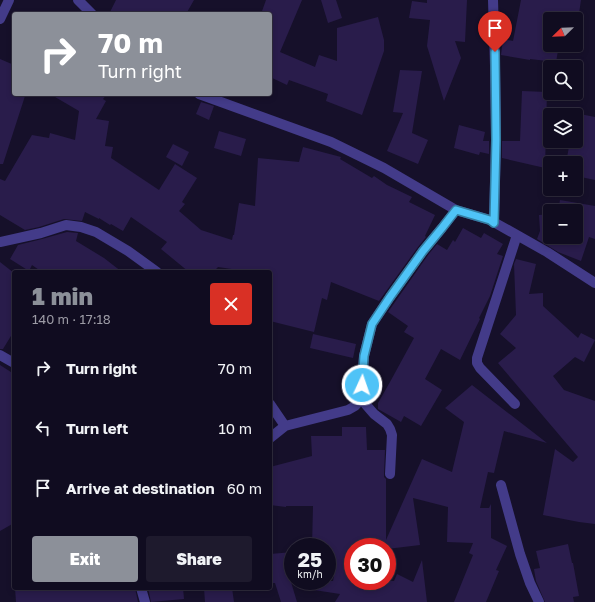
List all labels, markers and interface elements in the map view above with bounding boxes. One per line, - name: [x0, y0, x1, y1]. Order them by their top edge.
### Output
- pin: [478, 11, 512, 52]
- north arrow: [543, 12, 583, 52]
- map controls: [543, 12, 583, 244]
- icon: arrive: [484, 17, 506, 39]
- text: 70 m: [98, 26, 163, 59]
- icon: right: [32, 28, 84, 80]
- text: Turn right: [98, 60, 182, 82]
- button: search: [543, 60, 583, 100]
- button: layers: [543, 108, 583, 148]
- button: +: [543, 156, 583, 196]
- button: −: [543, 204, 583, 244]
- text: 1 min: [32, 281, 93, 310]
- button: close: [210, 283, 252, 325]
- text: 140 m · 17:18: [32, 311, 111, 327]
- icon: right: [32, 357, 54, 379]
- text: Turn right: [66, 359, 137, 377]
- text: 70 m: [218, 359, 252, 377]
- position arrow: [341, 364, 383, 406]
- icon: left: [32, 417, 54, 439]
- text: Turn left: [66, 419, 128, 437]
- text: 10 m: [218, 419, 252, 437]
- icon: arrive: [32, 477, 54, 499]
- text: Arrive at destination: [66, 479, 215, 497]
- text: 60 m: [227, 479, 262, 497]
- button: Exit: [32, 536, 138, 582]
- button: Share: [146, 536, 252, 582]
- speed limit sign: 30: [344, 538, 396, 590]
- text: 25: [298, 547, 322, 571]
- text: km/h: [297, 568, 323, 580]

